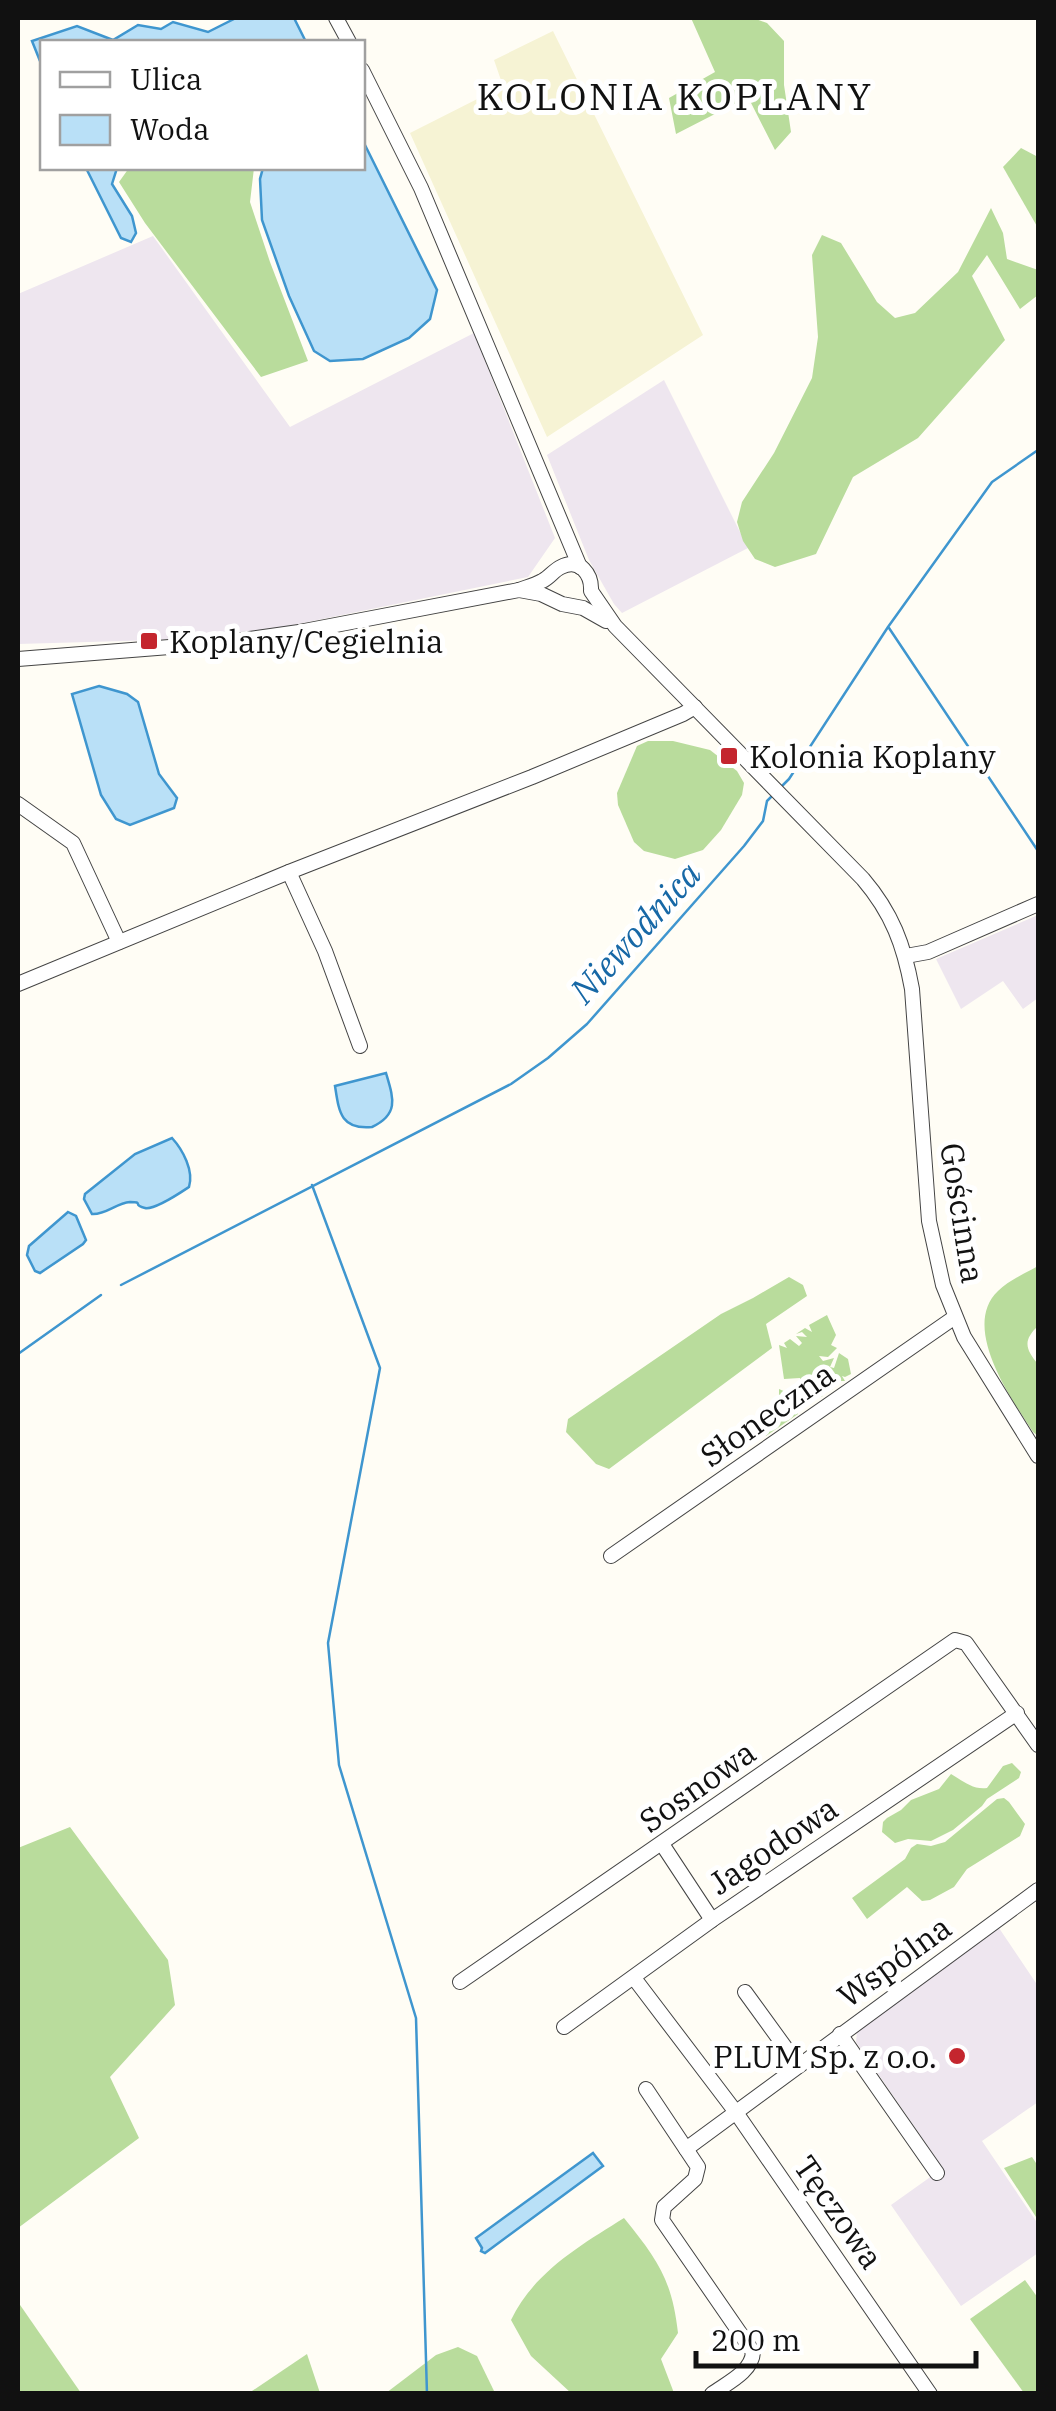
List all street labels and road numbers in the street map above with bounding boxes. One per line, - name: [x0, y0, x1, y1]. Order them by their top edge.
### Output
- street label: Gościnna: [931, 1140, 995, 1286]
- street label: Słoneczna: [691, 1352, 843, 1476]
- street label: Sosnowa: [631, 1731, 763, 1841]
- street label: Jagodowa: [700, 1787, 846, 1903]
- street label: Wspólna: [829, 1906, 959, 2016]
- street label: Tęczowa: [785, 2147, 893, 2277]

